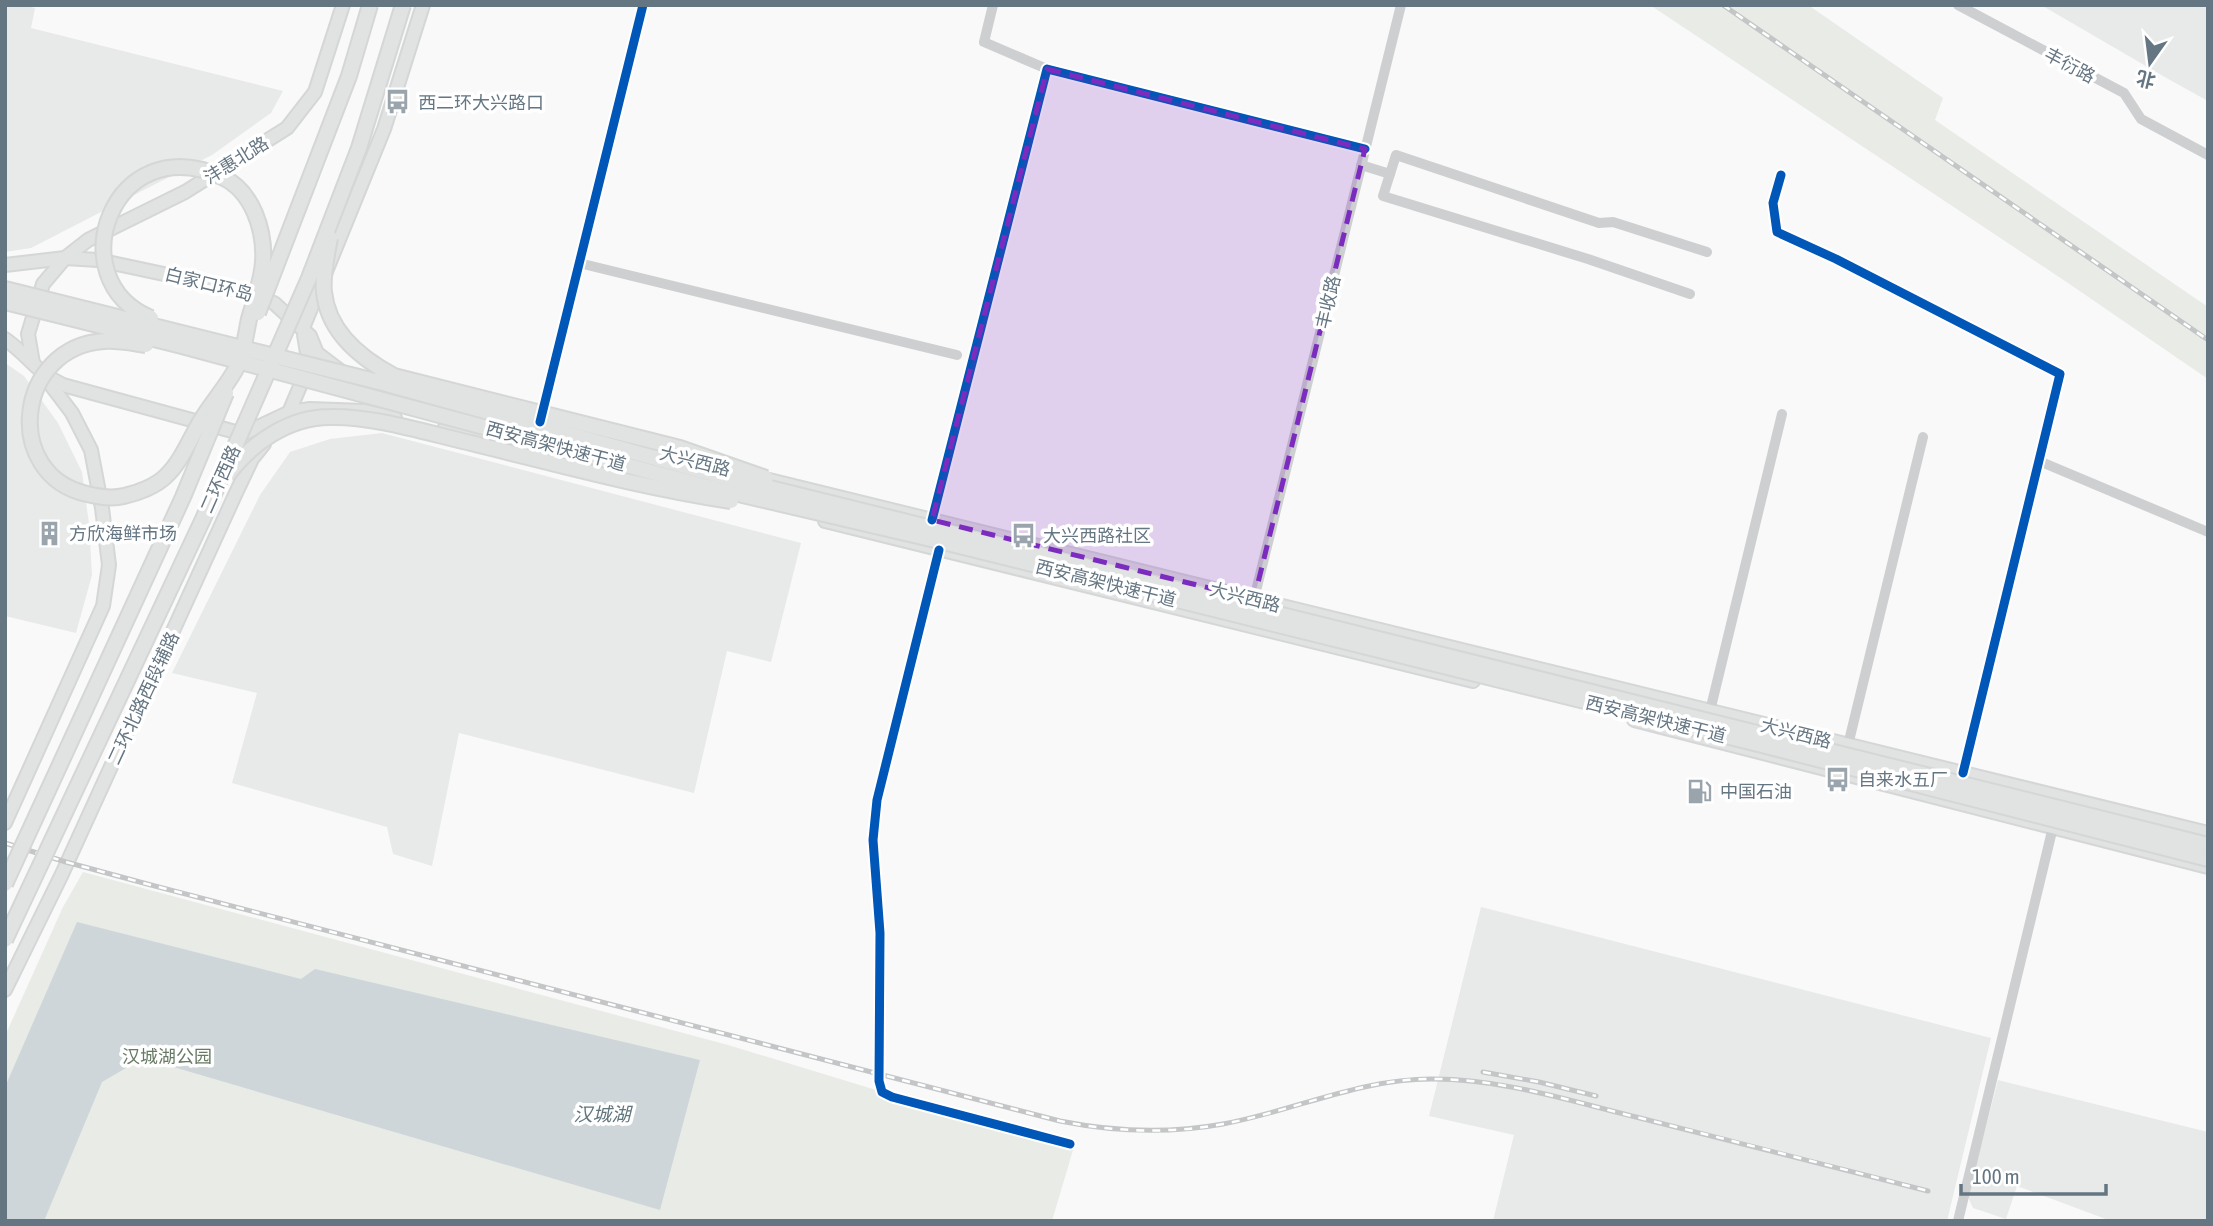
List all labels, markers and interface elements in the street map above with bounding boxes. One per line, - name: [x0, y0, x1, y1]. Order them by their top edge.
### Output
- north arrow: [2115, 28, 2185, 98]
- street label: 丰衍路: [2041, 43, 2099, 87]
- text: 北: [2134, 67, 2158, 92]
- bus stop icon: 西二环大兴路口: [384, 88, 412, 116]
- place label: 西二环大兴路口: [418, 92, 544, 113]
- street label: 沣惠北路: [200, 132, 272, 188]
- street label: 白家口环岛: [163, 263, 255, 305]
- street label: 丰收路: [1312, 273, 1344, 331]
- street label: 西安高架快速干道: [484, 417, 628, 475]
- street label: 二环西路: [196, 442, 244, 516]
- street label: 大兴西路: [658, 442, 732, 480]
- building icon: 方欣海鲜市场: [35, 519, 63, 547]
- bus stop icon: 大兴西路社区: [1009, 521, 1037, 549]
- place label: 方欣海鲜市场: [69, 523, 177, 544]
- place label: 大兴西路社区: [1043, 525, 1151, 546]
- street label: 西安高架快速干道: [1034, 555, 1178, 611]
- street label: 大兴西路: [1208, 578, 1282, 616]
- street label: 二环北路西段辅路: [103, 628, 183, 768]
- street label: 西安高架快速干道: [1584, 691, 1728, 747]
- street label: 大兴西路: [1759, 714, 1833, 752]
- bus stop icon: 自来水五厂: [1824, 765, 1852, 793]
- place label: 自来水五厂: [1858, 769, 1948, 790]
- fuel station icon: 中国石油: [1686, 777, 1714, 805]
- place label: 中国石油: [1720, 781, 1792, 802]
- park label: 汉城湖公园: [122, 1046, 212, 1067]
- water label: 汉城湖: [573, 1103, 633, 1125]
- scale bar: [1961, 1152, 2106, 1196]
- text: 100 m: [1972, 1164, 2020, 1188]

